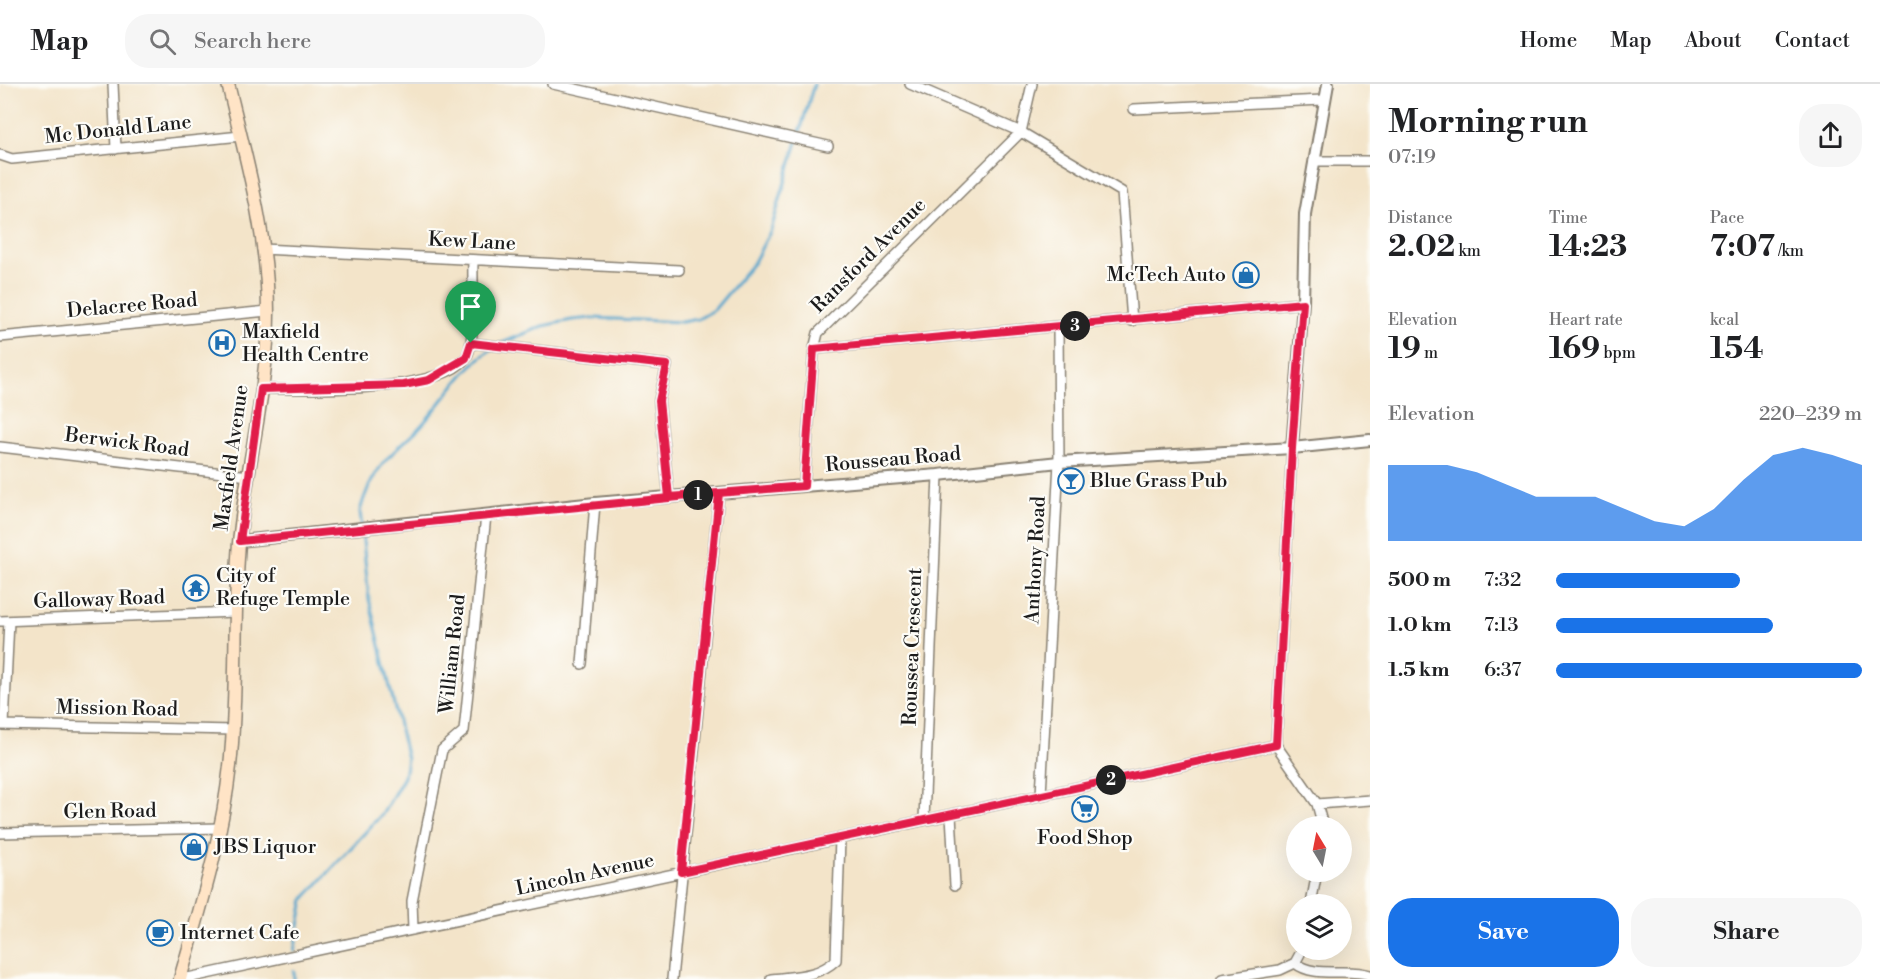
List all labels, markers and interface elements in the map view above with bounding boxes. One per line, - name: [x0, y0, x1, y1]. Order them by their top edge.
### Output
- search box: [125, 14, 545, 68]
- text: Map: [30, 24, 89, 59]
- icon: search: [146, 25, 179, 58]
- text: Search here: [194, 28, 311, 55]
- text: Home: [1520, 28, 1577, 54]
- text: Map: [1610, 28, 1652, 54]
- text: About: [1685, 28, 1742, 54]
- text: Contact: [1775, 28, 1850, 54]
- text: Morning run: [1388, 102, 1588, 143]
- button: share: [1799, 104, 1862, 167]
- street label: Mc Donald Lane: [43, 110, 193, 150]
- text: 07:19: [1388, 145, 1436, 170]
- street label: Ransford Avenue: [806, 193, 932, 319]
- text: Distance: [1388, 208, 1453, 228]
- text: Time: [1549, 208, 1588, 228]
- text: Pace: [1710, 208, 1744, 228]
- street label: Kew Lane: [427, 227, 517, 257]
- text: 2.02: [1388, 228, 1455, 266]
- text: 14:23: [1549, 228, 1627, 266]
- text: 7:07: [1710, 228, 1775, 266]
- text: km: [1455, 241, 1481, 261]
- text: /km: [1775, 241, 1804, 261]
- shop icon: McTech Auto: [1231, 260, 1261, 290]
- place label: McTech Auto: [1107, 263, 1226, 288]
- pin: [445, 281, 496, 343]
- street label: Delacree Road: [66, 288, 199, 324]
- icon: arrive: [454, 290, 487, 323]
- text: Elevation: [1388, 310, 1457, 330]
- text: Heart rate: [1549, 310, 1623, 330]
- text: kcal: [1710, 310, 1739, 330]
- pin: 3: [1060, 311, 1090, 341]
- text: 3: [1070, 316, 1080, 336]
- place label: Maxfield Health Centre: [242, 320, 369, 368]
- hospital icon: Maxfield Health Centre: [207, 328, 237, 358]
- text: 19: [1388, 330, 1421, 368]
- text: 169: [1549, 330, 1600, 368]
- text: 154: [1710, 330, 1764, 368]
- text: m: [1421, 343, 1438, 363]
- text: bpm: [1600, 343, 1636, 363]
- street label: Maxfield Avenue: [209, 383, 255, 533]
- text: Elevation: [1388, 402, 1475, 427]
- text: 220–239 m: [1759, 402, 1862, 427]
- street label: Berwick Road: [62, 423, 191, 463]
- street label: Rousseau Road: [824, 442, 962, 478]
- bar icon: Blue Grass Pub: [1056, 466, 1086, 496]
- place label: Blue Grass Pub: [1089, 469, 1227, 494]
- pin: 1: [683, 480, 713, 510]
- text: 1: [694, 485, 702, 505]
- street label: Anthony Road: [1020, 495, 1052, 626]
- place label: City of Refuge Temple: [216, 564, 350, 612]
- street label: Roussea Crescent: [898, 567, 928, 727]
- text: 500 m: [1388, 568, 1451, 593]
- text: 7:32: [1484, 568, 1521, 593]
- temple icon: City of Refuge Temple: [181, 573, 211, 603]
- street label: Galloway Road: [33, 585, 166, 615]
- street label: William Road: [434, 592, 472, 716]
- text: 1.0 km: [1388, 613, 1452, 638]
- text: 7:13: [1484, 613, 1519, 638]
- text: 1.5 km: [1388, 658, 1449, 683]
- text: 6:37: [1484, 658, 1521, 683]
- street label: Mission Road: [56, 695, 179, 723]
- pin: 2: [1096, 765, 1126, 795]
- text: 2: [1106, 770, 1116, 790]
- supermarket icon: Food Shop: [1070, 794, 1100, 824]
- street label: Glen Road: [63, 799, 157, 825]
- north arrow: [1286, 816, 1352, 882]
- map controls: [1286, 816, 1352, 960]
- place label: Food Shop: [1037, 826, 1133, 851]
- shop icon: JBS Liquor: [179, 832, 209, 862]
- place label: JBS Liquor: [213, 835, 317, 860]
- street label: Lincoln Avenue: [513, 848, 657, 902]
- button: layers: [1286, 894, 1352, 960]
- button: Save: [1388, 898, 1619, 967]
- button: Share: [1631, 898, 1862, 967]
- cafe icon: Internet Cafe: [145, 918, 175, 948]
- place label: Internet Cafe: [180, 921, 300, 946]

